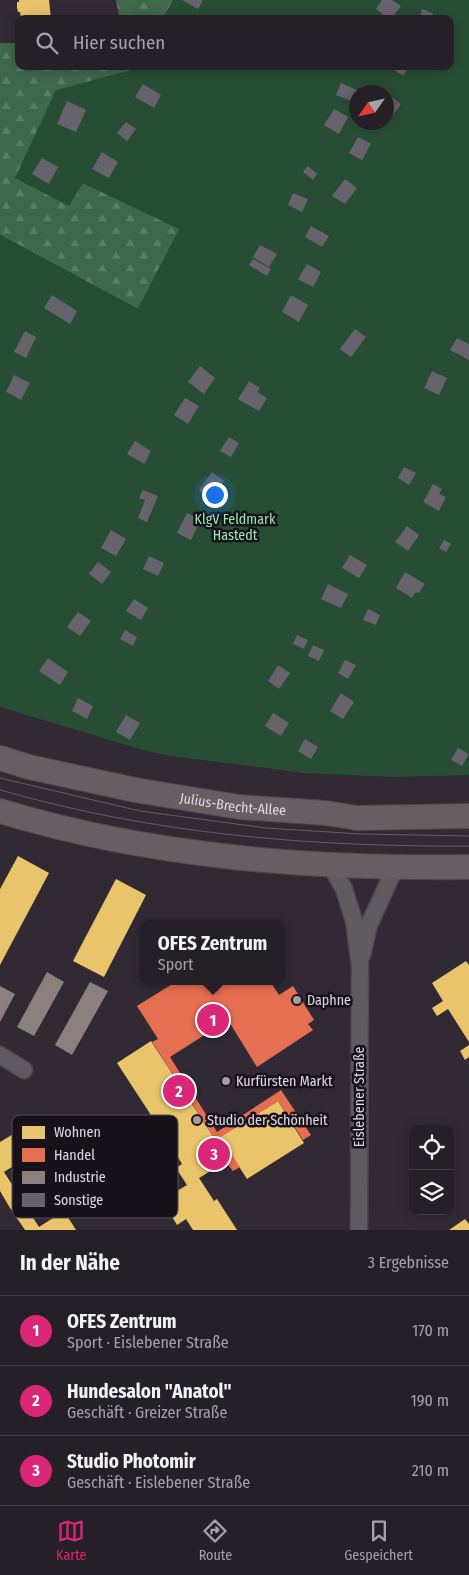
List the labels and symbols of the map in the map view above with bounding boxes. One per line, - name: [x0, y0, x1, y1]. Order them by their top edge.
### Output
- north arrow: [349, 85, 394, 130]
- your location: [202, 482, 228, 508]
- park label: KlgV Feldmark Hastedt: [195, 511, 276, 544]
- street label: Julius-Brecht-Allee: [179, 789, 287, 819]
- place label: Daphne: [307, 992, 351, 1009]
- marker: Daphne: [291, 994, 303, 1006]
- pin: 1: [197, 1001, 229, 1039]
- street label: Eislebener Straße: [351, 1047, 368, 1147]
- pin: 2: [163, 1072, 195, 1110]
- place label: Kurfürsten Markt: [236, 1073, 333, 1090]
- marker: Kurfürsten Markt: [220, 1075, 232, 1087]
- place label: Studio der Schönheit: [207, 1112, 328, 1129]
- marker: Studio der Schönheit: [191, 1114, 203, 1126]
- legend: [12, 1115, 178, 1218]
- text: Wohnen: [54, 1124, 101, 1141]
- pin: 3: [198, 1135, 230, 1173]
- text: Handel: [54, 1147, 95, 1164]
- text: Industrie: [54, 1169, 106, 1186]
- text: Sonstige: [54, 1192, 103, 1209]

